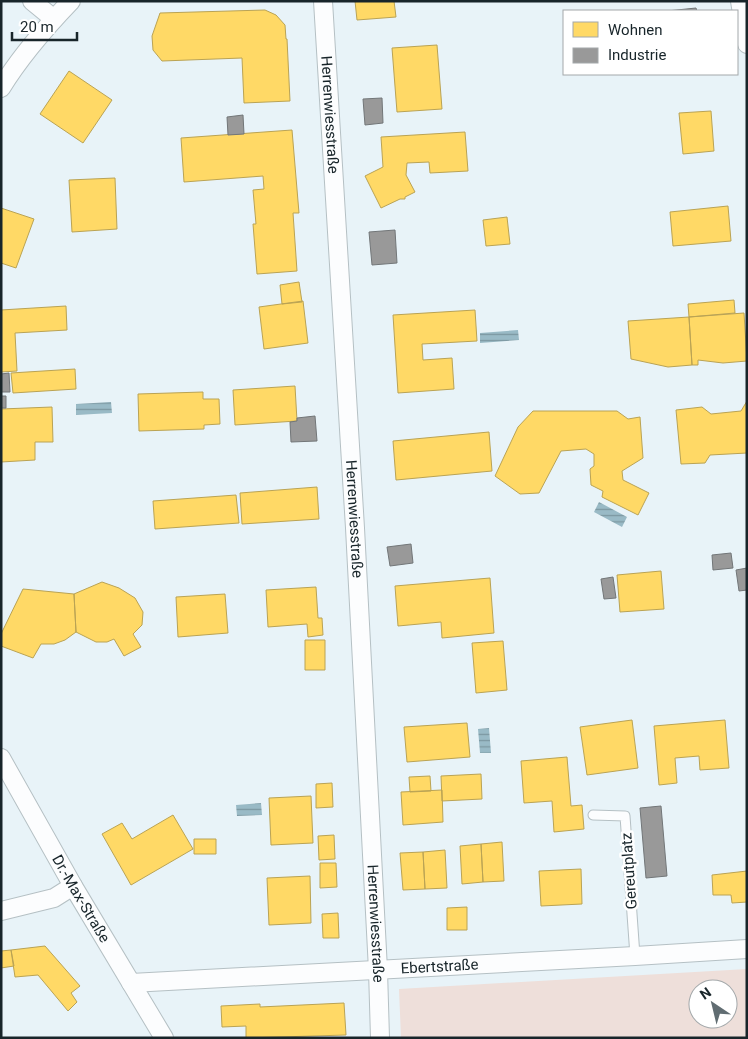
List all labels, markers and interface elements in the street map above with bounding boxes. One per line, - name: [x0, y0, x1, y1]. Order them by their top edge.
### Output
- scale bar: [12, 10, 78, 42]
- legend: [563, 10, 738, 75]
- text: 20 m: [20, 18, 54, 36]
- text: Wohnen: [608, 21, 662, 39]
- text: Industrie: [608, 46, 666, 64]
- street label: Herrenwiesstraße: [317, 55, 342, 174]
- street label: Herrenwiesstraße: [342, 460, 367, 579]
- street label: Gereutplatz: [617, 832, 641, 910]
- street label: Dr.-Max-Straße: [48, 852, 114, 946]
- street label: Herrenwiesstraße: [364, 864, 387, 983]
- street label: Ebertstraße: [400, 955, 479, 978]
- north arrow: [688, 979, 738, 1029]
- text: N: [697, 984, 714, 1003]

